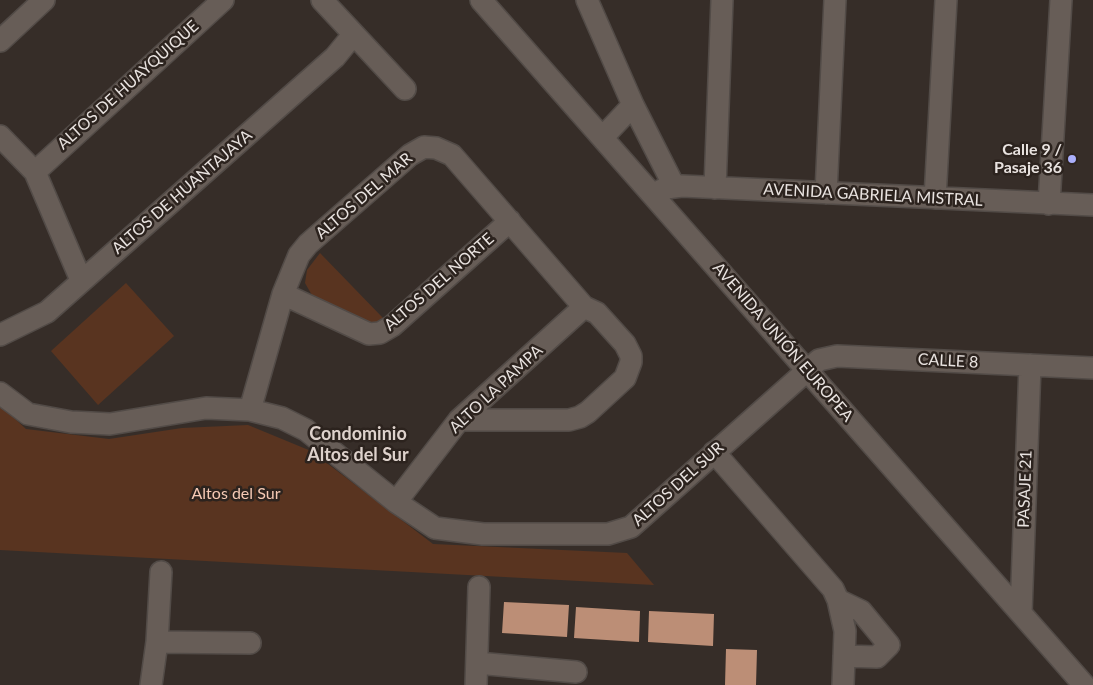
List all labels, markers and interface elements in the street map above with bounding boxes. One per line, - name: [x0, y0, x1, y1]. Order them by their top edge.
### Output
- street label: ALTOS DE HUAYQUIQUE: [53, 17, 203, 153]
- street label: ALTOS DE HUANTAJAYA: [108, 126, 256, 258]
- place label: Calle 9 / Pasaje 36: [994, 140, 1062, 178]
- street label: ALTOS DEL MAR: [312, 149, 416, 243]
- marker: Calle 9 / Pasaje 36: [1066, 153, 1078, 165]
- street label: AVENIDA GABRIELA MISTRAL: [763, 180, 983, 210]
- street label: ALTOS DEL NORTE: [380, 229, 498, 335]
- street label: AVENIDA UNIÓN EUROPEA: [709, 259, 857, 425]
- street label: ALTO LA PAMPA: [445, 341, 547, 437]
- street label: CALLE 8: [917, 350, 979, 372]
- district label: Condominio Altos del Sur: [307, 423, 409, 466]
- street label: ALTOS DEL SUR: [628, 438, 728, 530]
- street label: PASAJE 21: [1014, 450, 1036, 528]
- park label: Altos del Sur: [192, 484, 280, 504]

